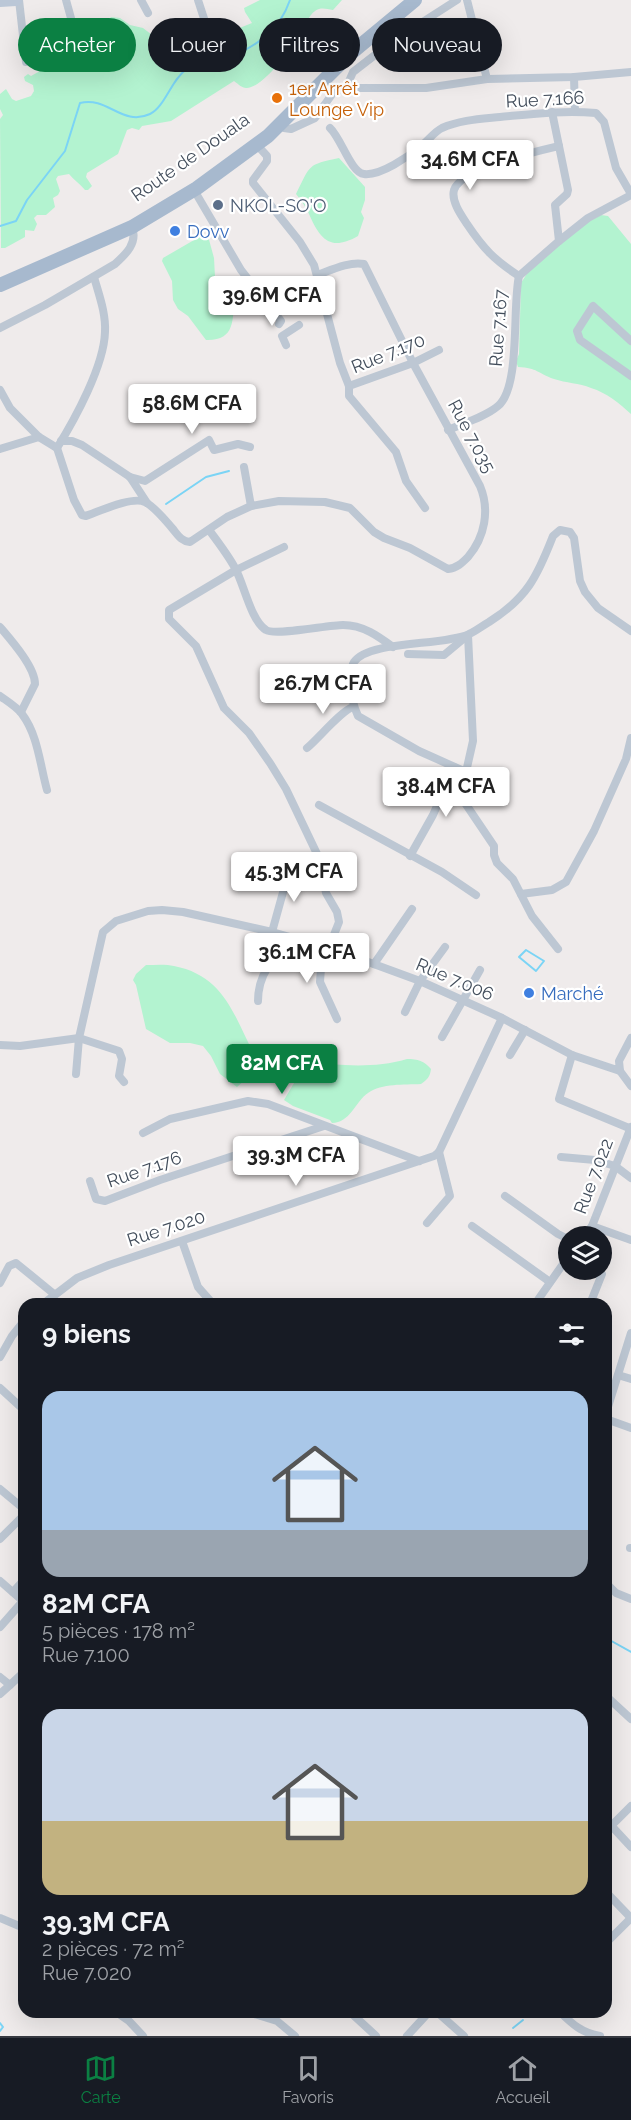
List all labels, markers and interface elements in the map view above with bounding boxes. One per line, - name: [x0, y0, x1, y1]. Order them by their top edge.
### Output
- chip: Acheter: [18, 18, 136, 72]
- chip: Louer: [148, 18, 247, 72]
- chip: Filtres: [259, 18, 360, 72]
- chip: Nouveau: [372, 18, 502, 72]
- place label: 1er Arrêt Lounge Vip: [289, 78, 384, 120]
- street label: Rue 7.166: [505, 86, 585, 112]
- marker: 1er Arrêt Lounge Vip: [270, 91, 284, 105]
- street label: Route de Douala: [127, 109, 253, 205]
- pin: 34.6M CFA: [401, 140, 539, 191]
- text: 34.6M CFA: [421, 147, 519, 171]
- place label: NKOL-SO'O: [230, 195, 327, 216]
- marker: NKOL-SO'O: [211, 198, 225, 212]
- place label: Dovv: [187, 221, 230, 242]
- marker: Dovv: [168, 224, 182, 238]
- pin: 39.6M CFA: [203, 276, 341, 327]
- text: 39.6M CFA: [222, 283, 322, 307]
- street label: Rue 7.167: [485, 288, 511, 367]
- street label: Rue 7.170: [348, 329, 428, 377]
- pin: 58.6M CFA: [123, 384, 261, 435]
- text: 58.6M CFA: [142, 391, 242, 415]
- street label: Rue 7.035: [444, 396, 500, 476]
- pin: 26.7M CFA: [254, 664, 392, 715]
- text: 26.7M CFA: [274, 671, 372, 695]
- pin: 38.4M CFA: [377, 767, 515, 818]
- text: 38.4M CFA: [397, 774, 495, 798]
- pin: 45.3M CFA: [225, 852, 363, 903]
- text: 45.3M CFA: [245, 859, 343, 883]
- pin: 36.1M CFA: [238, 933, 376, 984]
- text: 36.1M CFA: [258, 940, 356, 964]
- street label: Rue 7.006: [413, 953, 497, 1005]
- place label: Marché: [541, 983, 604, 1004]
- marker: Marché: [522, 986, 536, 1000]
- pin: 82M CFA: [227, 1044, 337, 1095]
- text: 82M CFA: [240, 1051, 324, 1075]
- street label: Rue 7.022: [569, 1135, 617, 1217]
- pin: 39.3M CFA: [227, 1136, 365, 1187]
- text: 39.3M CFA: [247, 1143, 345, 1167]
- street label: Rue 7.176: [104, 1146, 184, 1192]
- street label: Rue 7.020: [124, 1206, 208, 1250]
- map controls: [558, 1226, 612, 1280]
- button: layers: [558, 1226, 612, 1280]
- icon: filters: [555, 1318, 588, 1351]
- text: 9 biens: [42, 1319, 131, 1349]
- icon: home: [261, 1430, 369, 1538]
- text: 82M CFA: [42, 1589, 150, 1619]
- text: 5 pièces · 178 m²: [42, 1619, 195, 1643]
- text: Rue 7.100: [42, 1643, 130, 1667]
- icon: home: [261, 1748, 369, 1856]
- text: 39.3M CFA: [42, 1907, 170, 1937]
- text: 2 pièces · 72 m²: [42, 1937, 185, 1961]
- text: Rue 7.020: [42, 1961, 132, 1985]
- tab: Carte: [81, 2052, 121, 2107]
- tab: Favoris: [282, 2052, 334, 2107]
- tab: Accueil: [495, 2052, 550, 2107]

